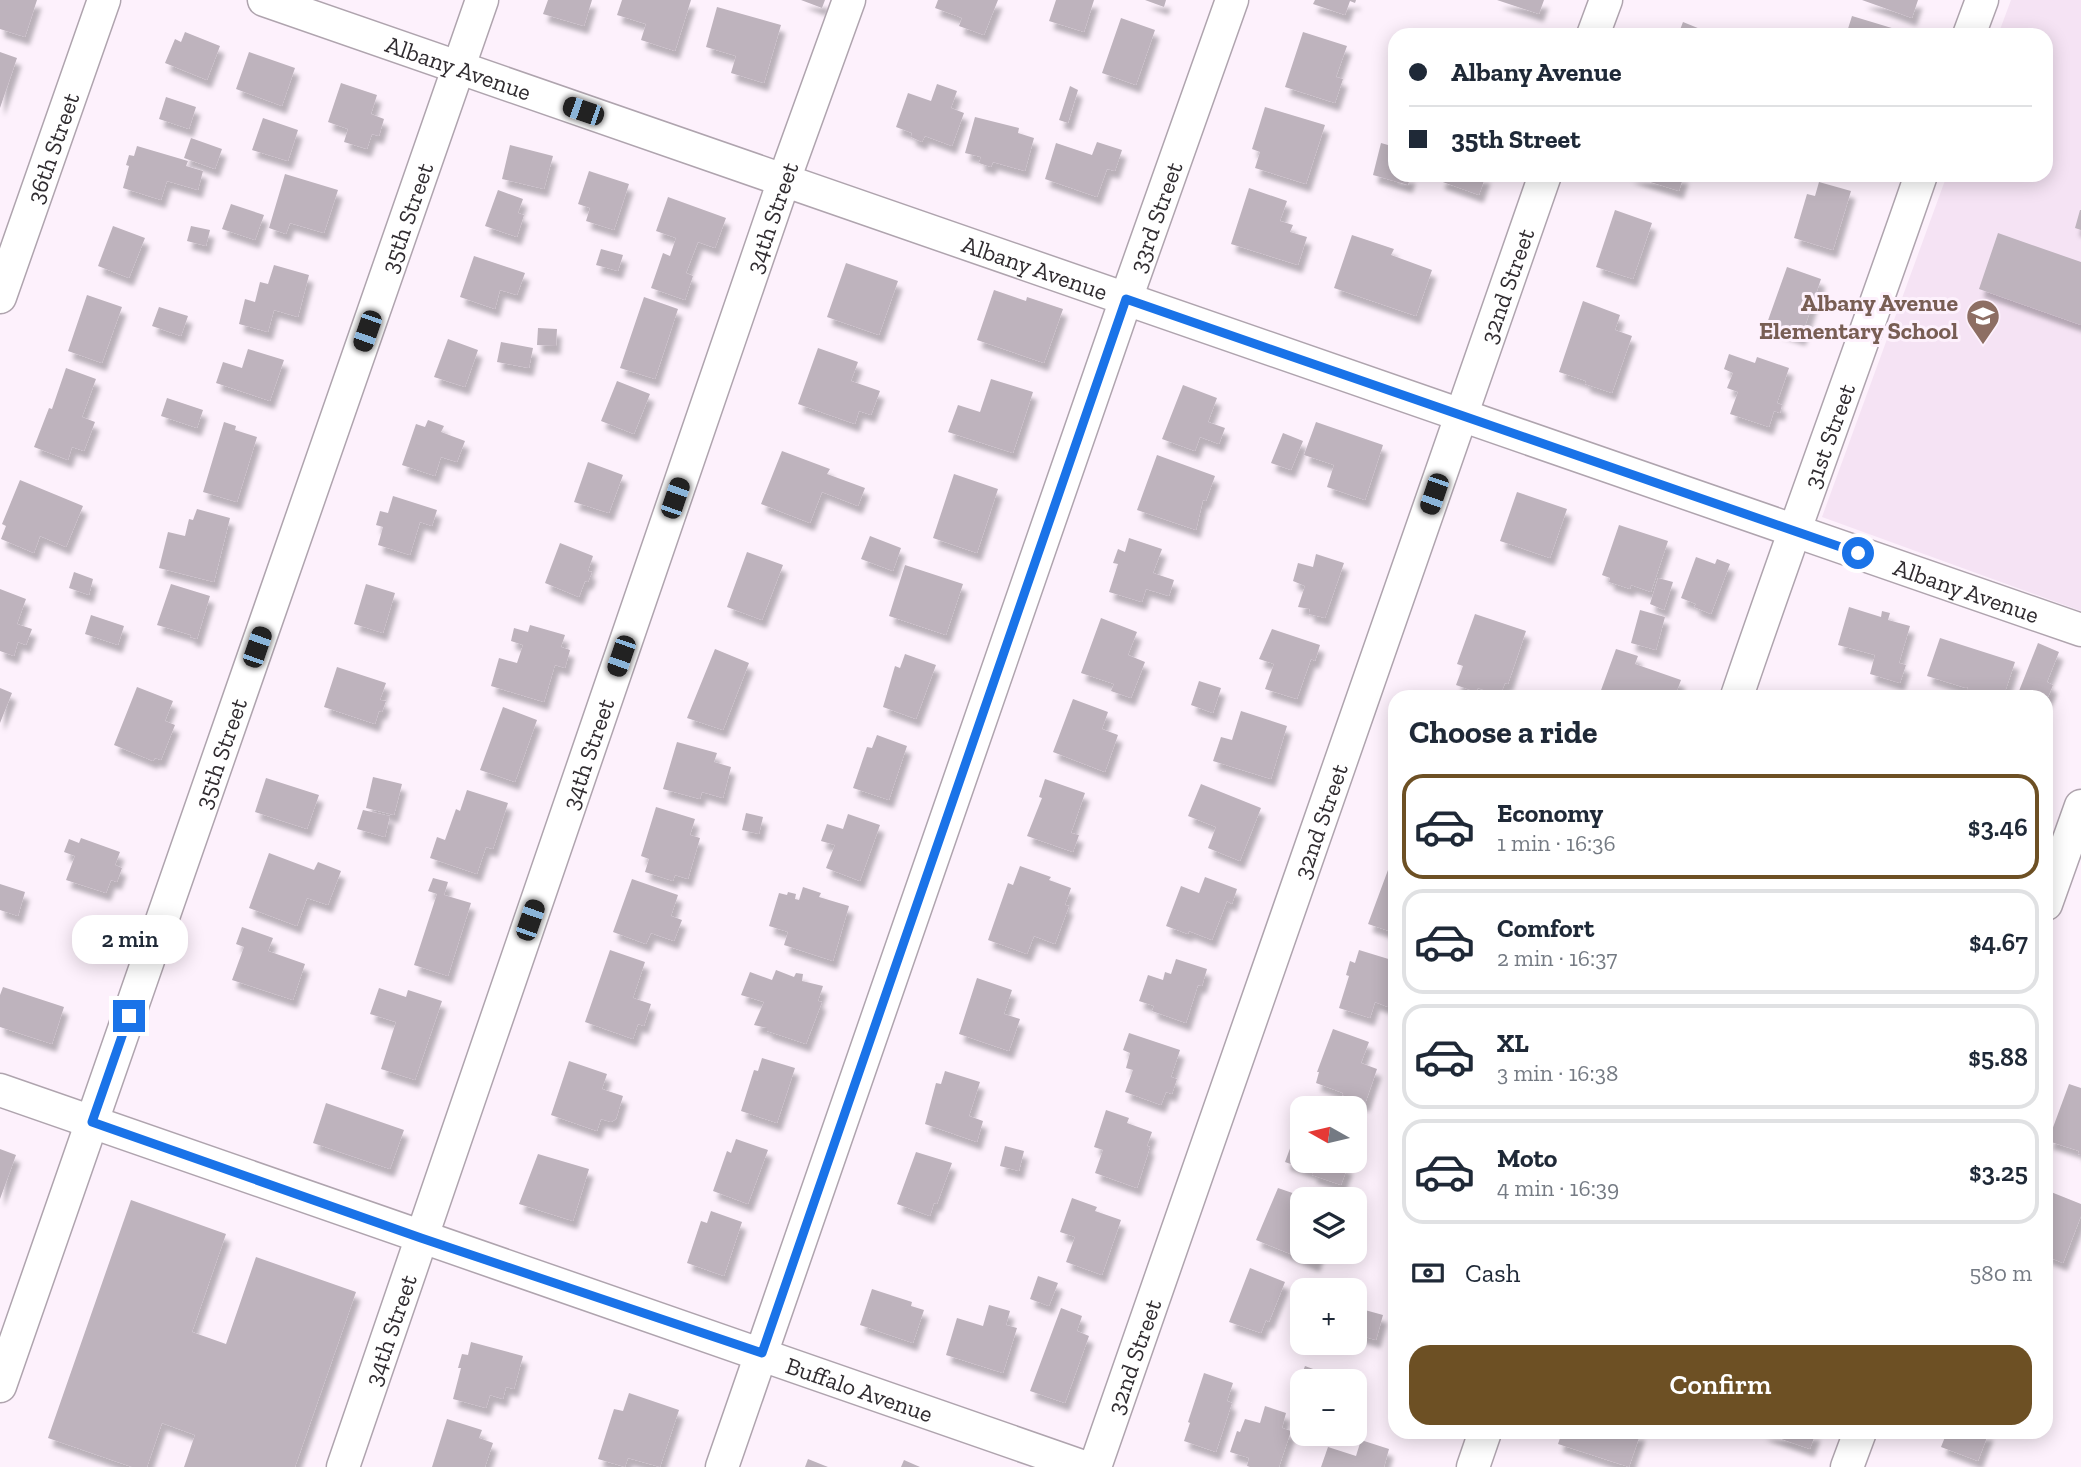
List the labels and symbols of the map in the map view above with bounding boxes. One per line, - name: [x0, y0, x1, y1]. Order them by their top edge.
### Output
- street label: Albany Avenue: [382, 29, 535, 106]
- street label: 36th Street: [19, 89, 85, 207]
- car: [560, 94, 607, 128]
- street label: 34th Street: [739, 158, 804, 277]
- street label: 33rd Street: [1122, 158, 1188, 276]
- street label: 35th Street: [374, 159, 439, 277]
- street label: 32nd Street: [1473, 224, 1540, 347]
- street label: Albany Avenue: [958, 229, 1112, 306]
- place label: Albany Avenue Elementary School: [1759, 288, 1958, 345]
- school or university icon: Albany Avenue Elementary School: [1964, 297, 2002, 346]
- car: [351, 308, 384, 354]
- street label: 31st Street: [1797, 379, 1861, 492]
- car: [1418, 471, 1451, 517]
- car: [659, 475, 692, 521]
- route start: [1842, 537, 1874, 569]
- street label: Albany Avenue: [1890, 552, 2043, 629]
- car: [241, 624, 274, 670]
- car: [605, 633, 638, 679]
- street label: 35th Street: [188, 694, 253, 812]
- street label: 34th Street: [555, 694, 620, 813]
- street label: 32nd Street: [1287, 760, 1353, 882]
- car: [514, 897, 547, 943]
- callout: 2 min: [71, 914, 187, 964]
- route end: [113, 1000, 145, 1032]
- north arrow: [1290, 1096, 1367, 1172]
- street label: 34th Street: [358, 1270, 422, 1389]
- street label: 32nd Street: [1100, 1295, 1167, 1418]
- street label: Buffalo Avenue: [782, 1350, 937, 1428]

